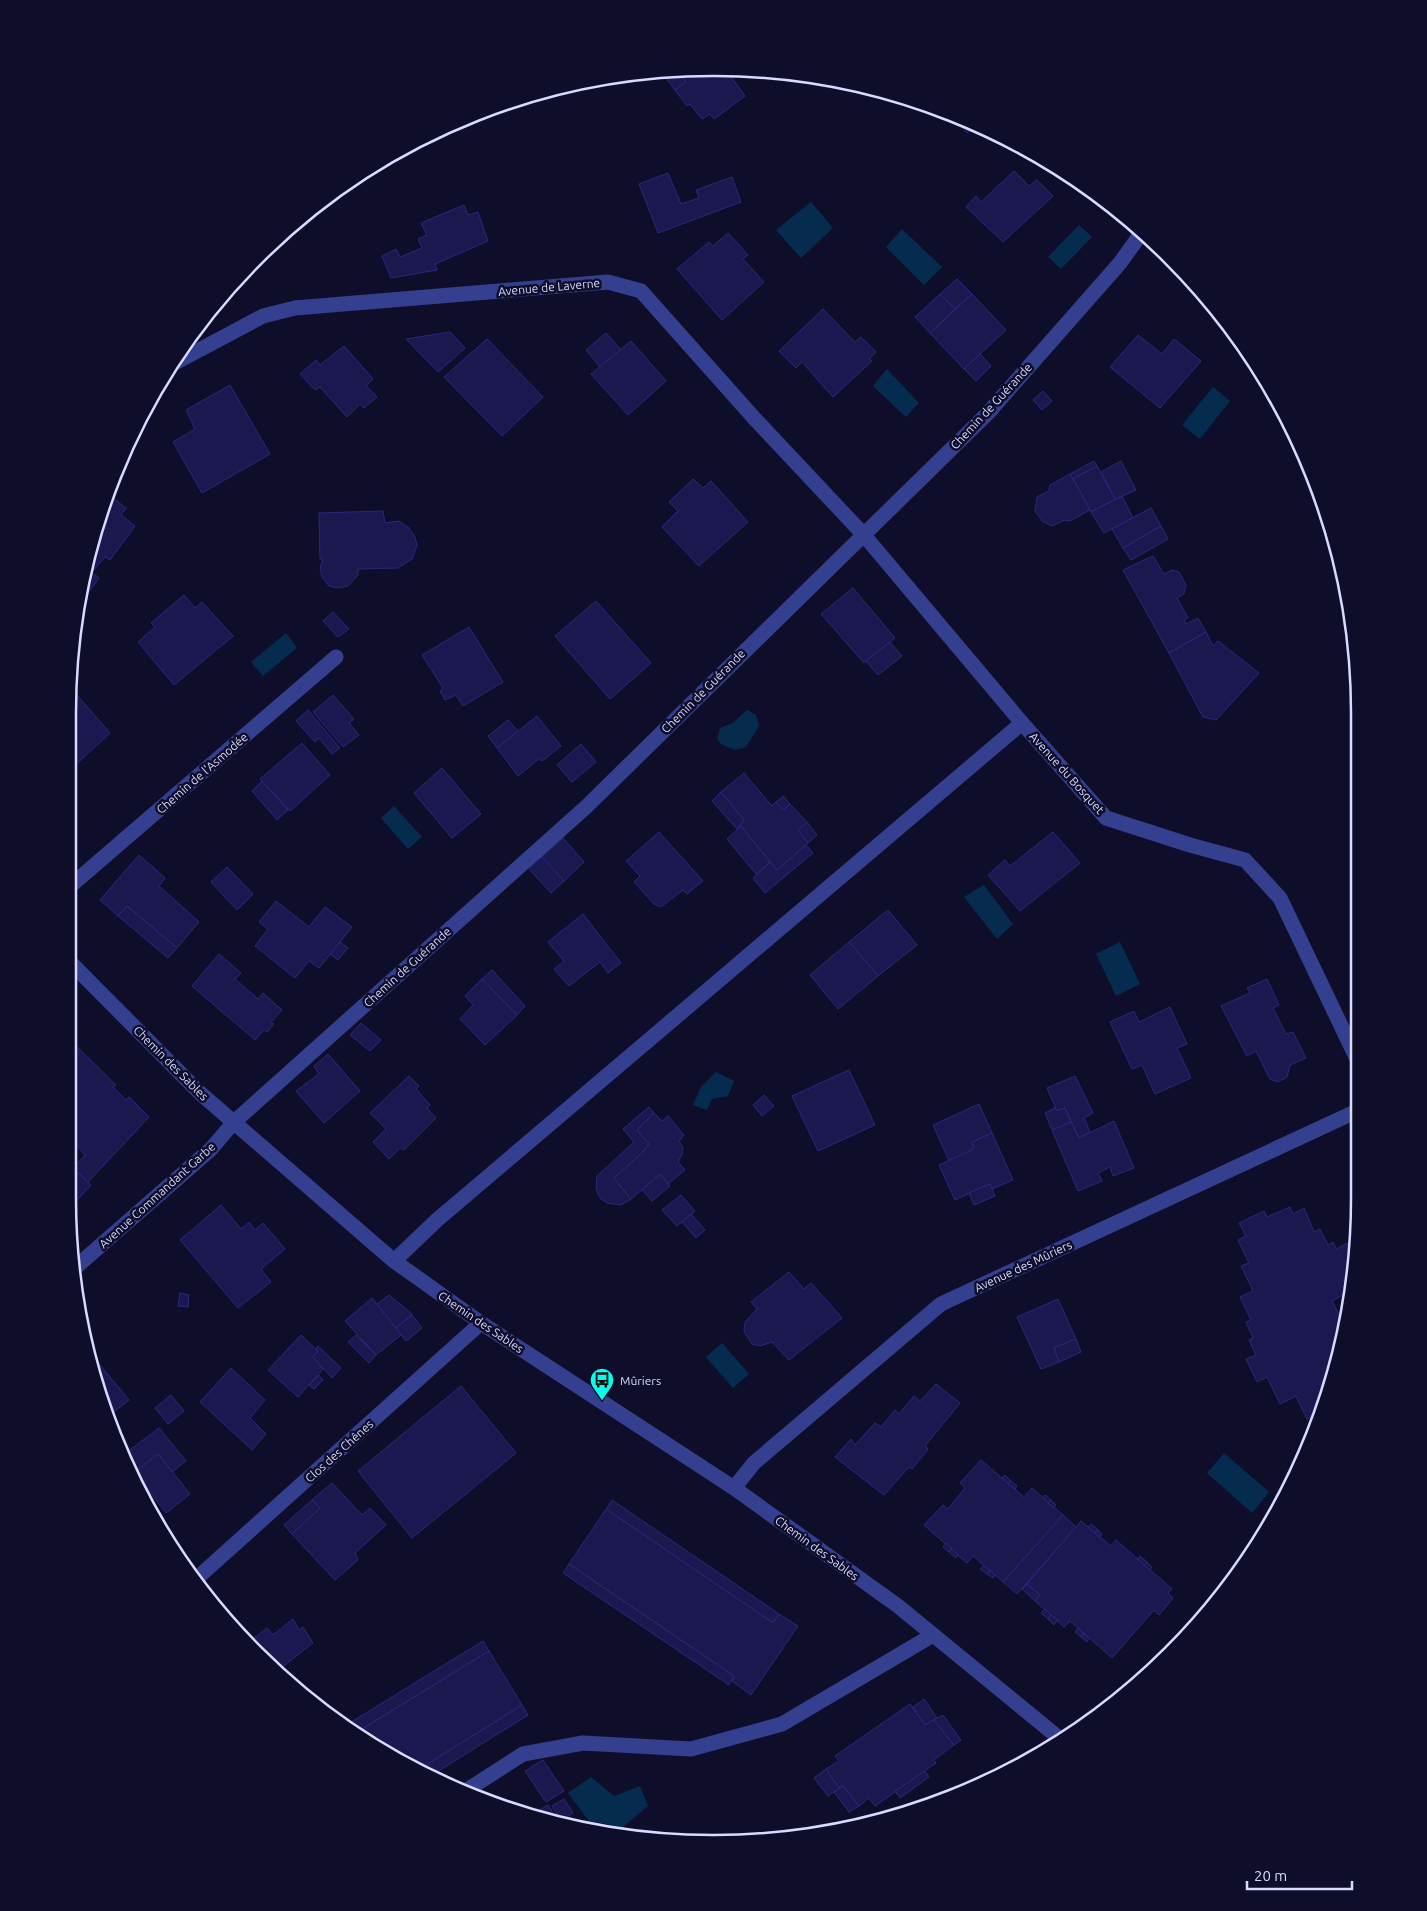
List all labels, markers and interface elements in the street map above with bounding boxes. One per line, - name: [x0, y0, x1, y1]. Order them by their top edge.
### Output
- street label: Avenue de Laverne: [497, 276, 601, 298]
- street label: Chemin de Guérande: [948, 360, 1034, 452]
- street label: Chemin de Guérande: [659, 647, 747, 735]
- street label: Chemin de l'Asmodée: [154, 730, 250, 816]
- street label: Avenue du Bosquet: [1027, 730, 1107, 817]
- street label: Chemin de Guérande: [361, 924, 453, 1010]
- street label: Chemin des Sables: [131, 1023, 211, 1103]
- street label: Avenue Commandant Garbe: [97, 1140, 217, 1250]
- street label: Avenue des Mûriers: [972, 1238, 1074, 1294]
- street label: Chemin des Sables: [436, 1289, 526, 1355]
- bus stop icon: Mûriers: [589, 1367, 615, 1401]
- place label: Mûriers: [620, 1374, 661, 1387]
- street label: Clos des Chênes: [302, 1417, 376, 1485]
- street label: Chemin des Sables: [773, 1513, 861, 1583]
- scale bar: [1247, 1858, 1352, 1890]
- text: 20 m: [1254, 1867, 1287, 1884]

